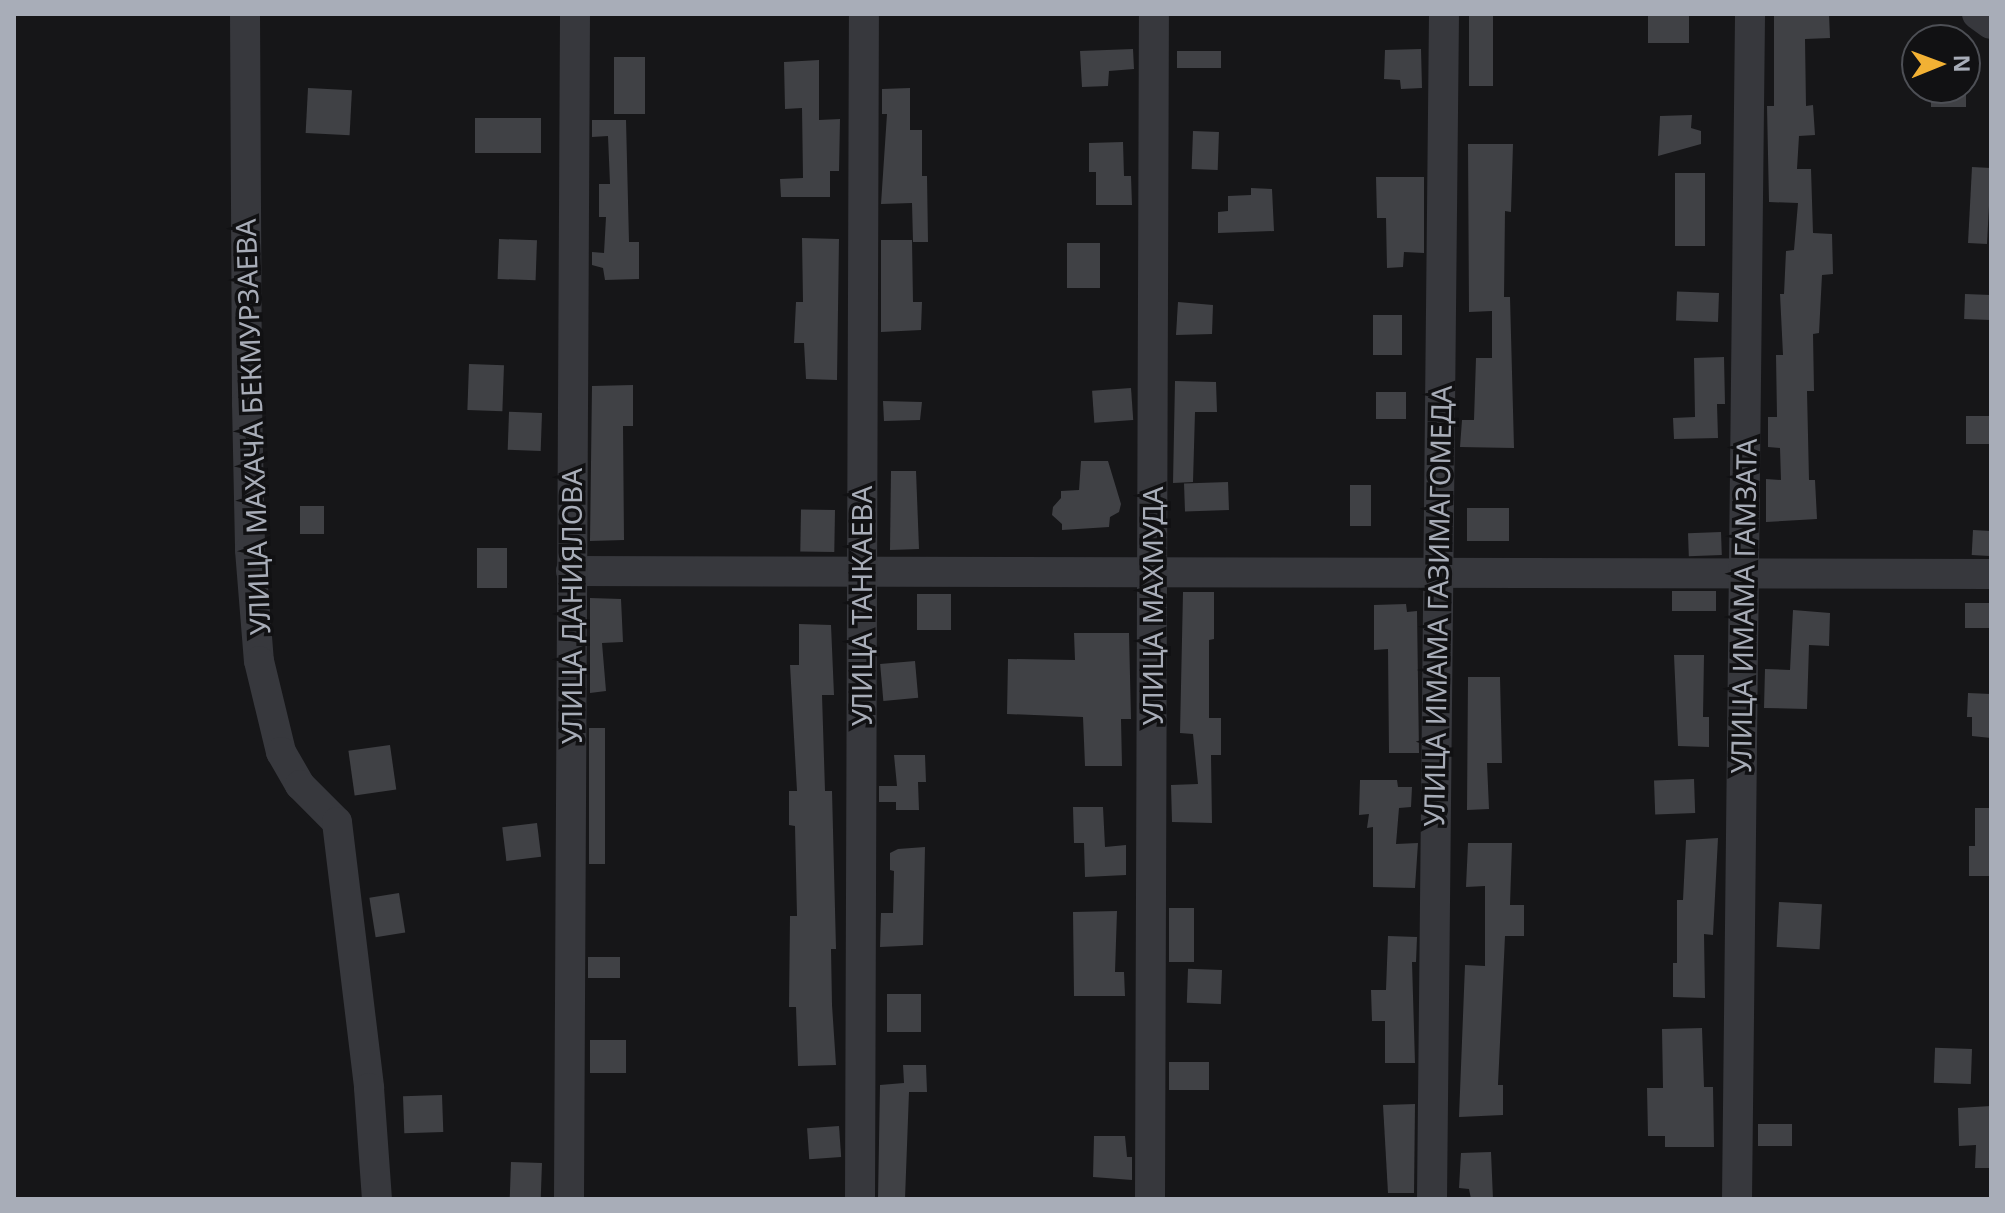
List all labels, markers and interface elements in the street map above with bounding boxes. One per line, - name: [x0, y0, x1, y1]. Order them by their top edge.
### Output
- north arrow: [1901, 24, 1981, 104]
- text: N: [1948, 54, 1978, 73]
- street label: УЛИЦА МАХАЧА БЕКМУРЗАЕВА: [228, 218, 276, 636]
- street label: УЛИЦА ИМАМА ГАЗИМАГОМЕДА: [1416, 385, 1458, 827]
- street label: УЛИЦА ИМАМА ГАМЗАТА: [1723, 438, 1763, 774]
- street label: УЛИЦА ДАНИЯЛОВА: [554, 468, 588, 744]
- street label: УЛИЦА ТАНКАЕВА: [844, 486, 878, 726]
- street label: УЛИЦА МАХМУДА: [1135, 486, 1169, 726]

